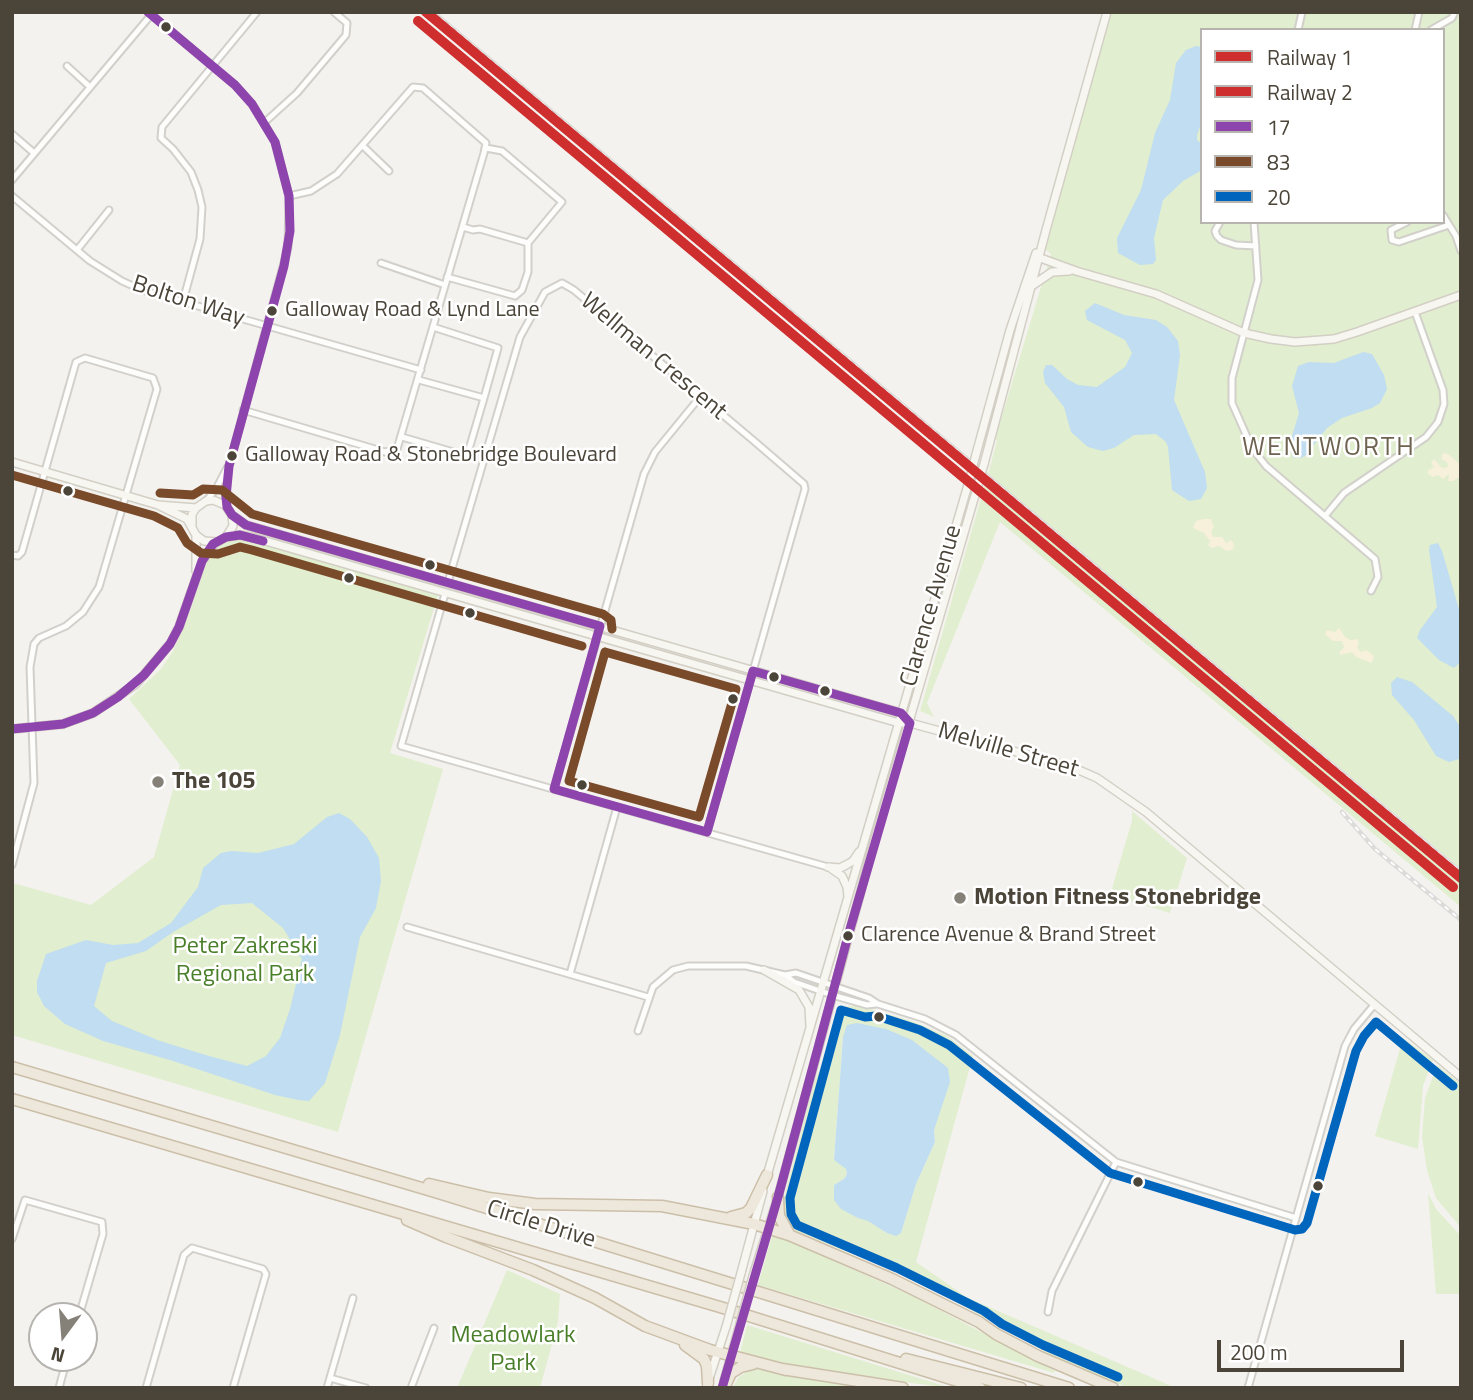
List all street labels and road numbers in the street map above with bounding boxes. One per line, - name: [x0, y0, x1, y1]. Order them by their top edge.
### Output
- street label: Bolton Way: [128, 270, 248, 334]
- street label: Wellman Crescent: [574, 287, 732, 427]
- street label: Clarence Avenue: [895, 522, 969, 690]
- street label: Melville Street: [934, 717, 1082, 785]
- street label: Circle Drive: [483, 1195, 599, 1255]

